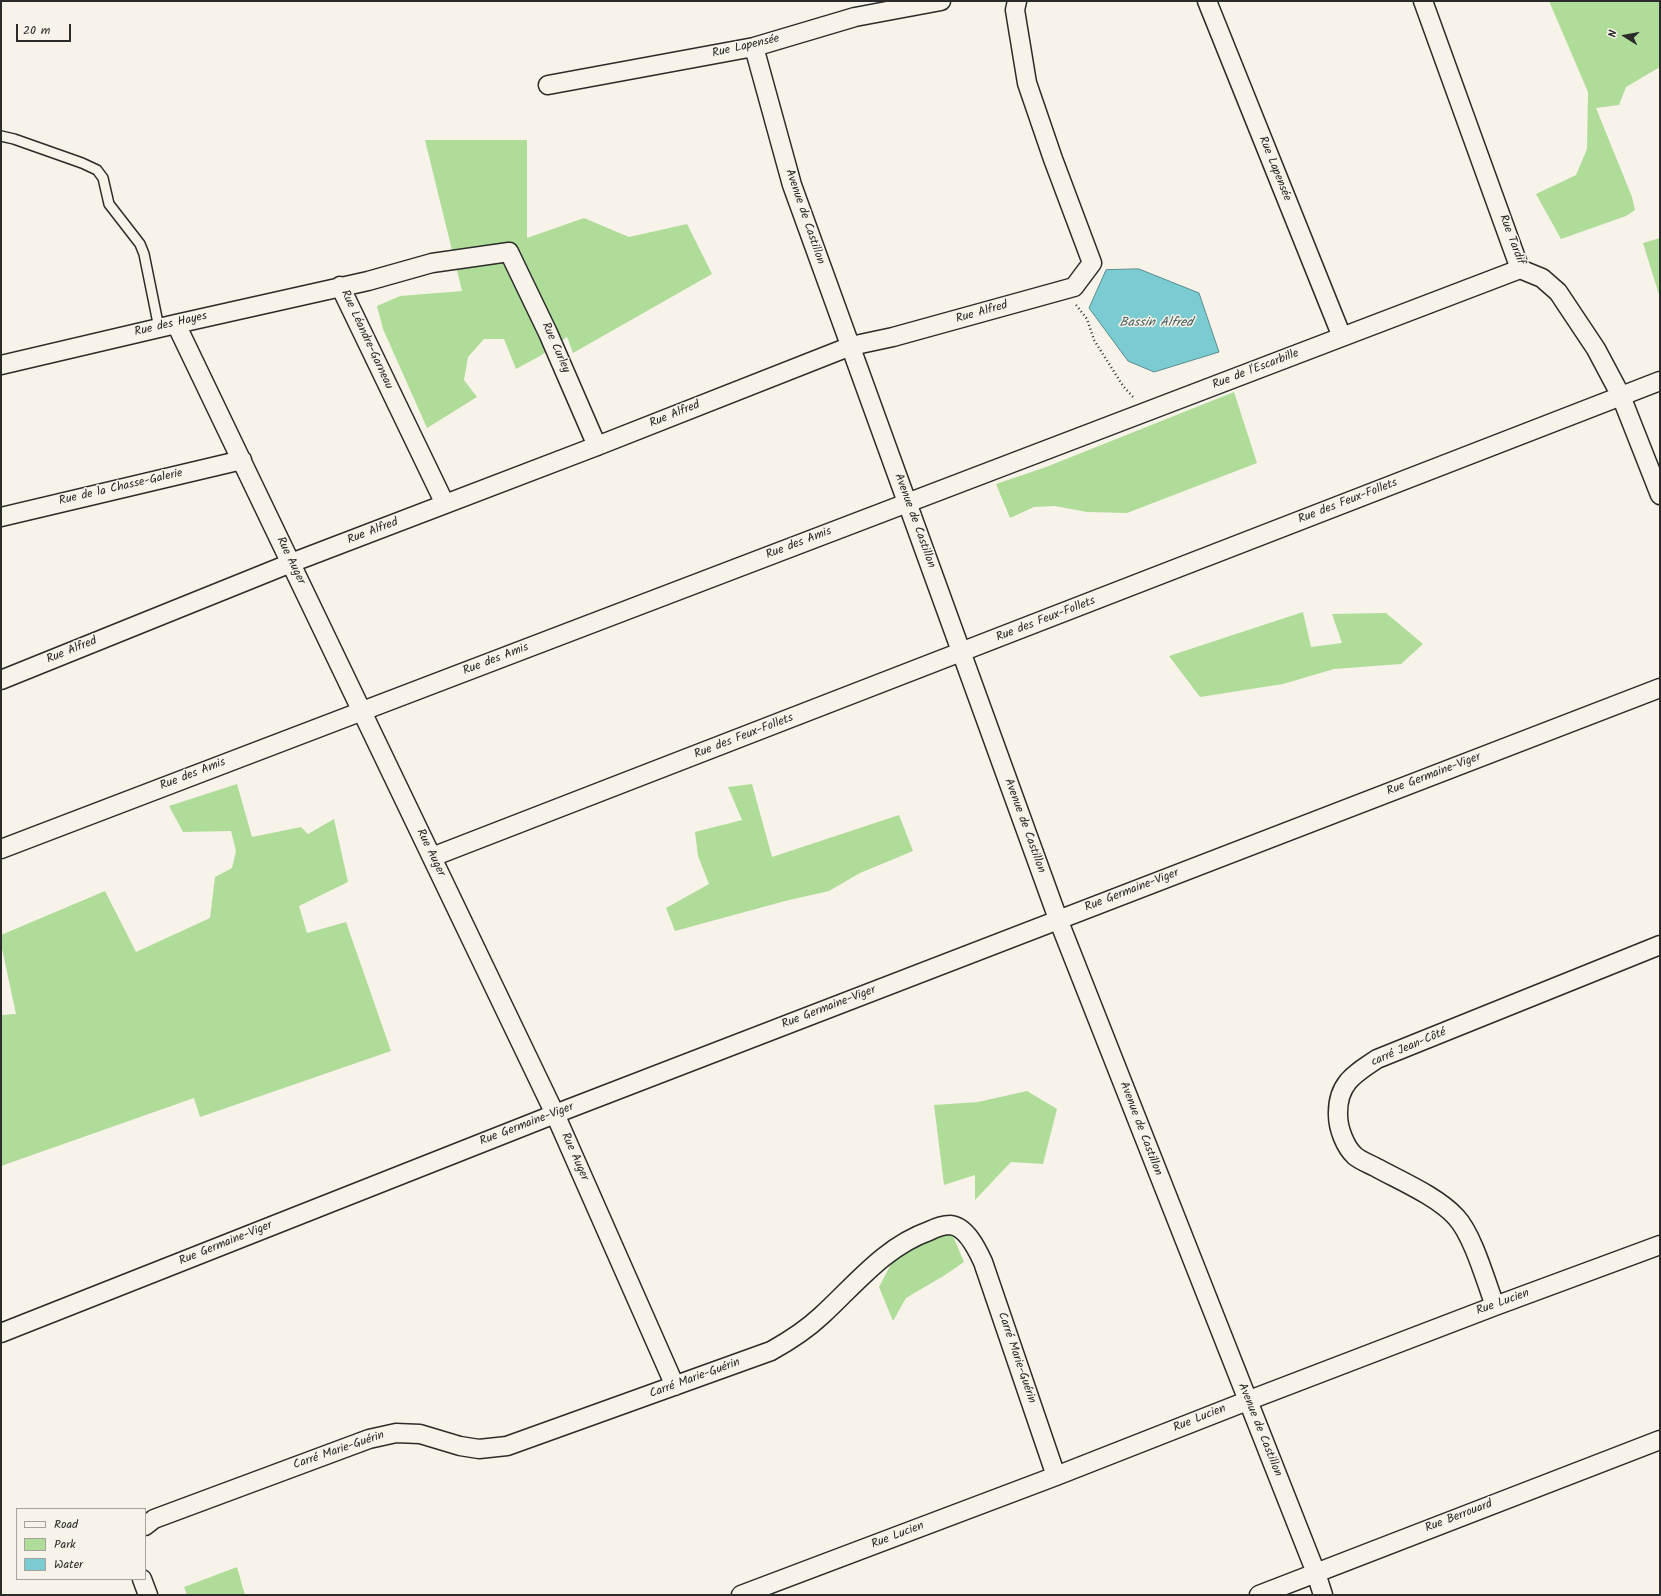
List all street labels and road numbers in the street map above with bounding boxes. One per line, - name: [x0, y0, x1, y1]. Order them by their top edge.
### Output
- street label: Rue Lapensée: [711, 32, 781, 62]
- street label: Rue Lapensée: [1254, 135, 1294, 203]
- street label: Avenue de Castillon: [781, 168, 827, 266]
- street label: Rue Tardif: [1495, 213, 1527, 267]
- street label: Rue Léandre-Garneau: [337, 288, 395, 392]
- street label: Rue Alfred: [954, 299, 1010, 327]
- street label: Rue des Hayes: [133, 310, 209, 340]
- street label: Rue Curley: [537, 320, 573, 376]
- street label: Rue de l'Escarbille: [1211, 347, 1301, 393]
- street label: Rue Alfred: [648, 398, 702, 432]
- street label: Rue de la Chasse-Galerie: [58, 467, 184, 509]
- street label: Avenue de Castillon: [890, 472, 938, 570]
- street label: Rue des Feux-Follets: [1296, 476, 1400, 528]
- street label: Rue Alfred: [346, 516, 400, 548]
- street label: Rue des Amis: [764, 525, 834, 563]
- street label: Rue Auger: [272, 535, 308, 587]
- street label: Rue des Feux-Follets: [994, 594, 1098, 646]
- street label: Rue Alfred: [45, 634, 99, 668]
- street label: Rue des Amis: [461, 641, 531, 679]
- street label: Rue des Feux-Follets: [692, 711, 796, 763]
- street label: Rue Germaine-Viger: [1385, 750, 1483, 800]
- street label: Rue des Amis: [158, 756, 228, 794]
- street label: Avenue de Castillon: [1000, 777, 1048, 875]
- street label: Rue Auger: [412, 827, 448, 879]
- street label: Rue Germaine-Viger: [1083, 866, 1181, 916]
- street label: Rue Germaine-Viger: [780, 983, 878, 1033]
- street label: carré Jean-Côté: [1369, 1026, 1449, 1070]
- street label: Avenue de Castillon: [1115, 1080, 1165, 1178]
- street label: Rue Germaine-Viger: [478, 1100, 576, 1150]
- street label: Rue Auger: [557, 1131, 591, 1183]
- street label: Rue Germaine-Viger: [177, 1219, 275, 1269]
- street label: Rue Lucien: [1475, 1287, 1531, 1319]
- street label: Carré Marie-Guérin: [994, 1311, 1038, 1405]
- street label: Carré Marie-Guérin: [648, 1356, 742, 1402]
- street label: Avenue de Castillon: [1234, 1381, 1284, 1479]
- street label: Rue Lucien: [1172, 1402, 1228, 1436]
- street label: Carré Marie-Guérin: [292, 1429, 386, 1473]
- street label: Rue Berrouard: [1423, 1498, 1495, 1536]
- street label: Rue Lucien: [870, 1519, 926, 1553]

